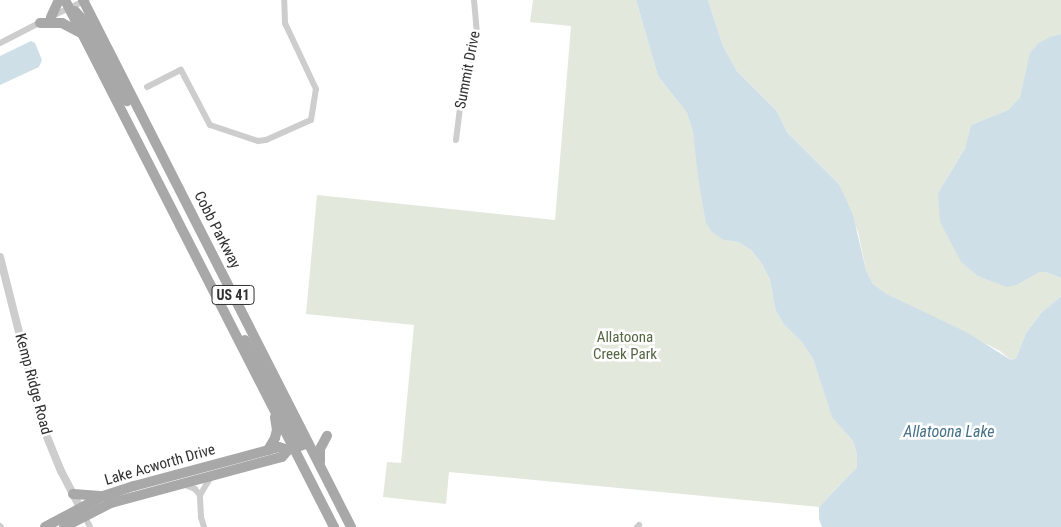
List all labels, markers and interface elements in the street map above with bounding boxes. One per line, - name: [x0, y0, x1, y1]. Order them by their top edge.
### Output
- street label: Summit Drive: [452, 30, 484, 110]
- street label: Cobb Parkway: [190, 188, 244, 272]
- road number: US 41: [210, 284, 256, 306]
- park label: Allatoona Creek Park: [593, 328, 657, 363]
- street label: Kemp Ridge Road: [11, 331, 55, 437]
- water label: Allatoona Lake: [903, 422, 995, 442]
- street label: Lake Acworth Drive: [103, 441, 217, 489]

